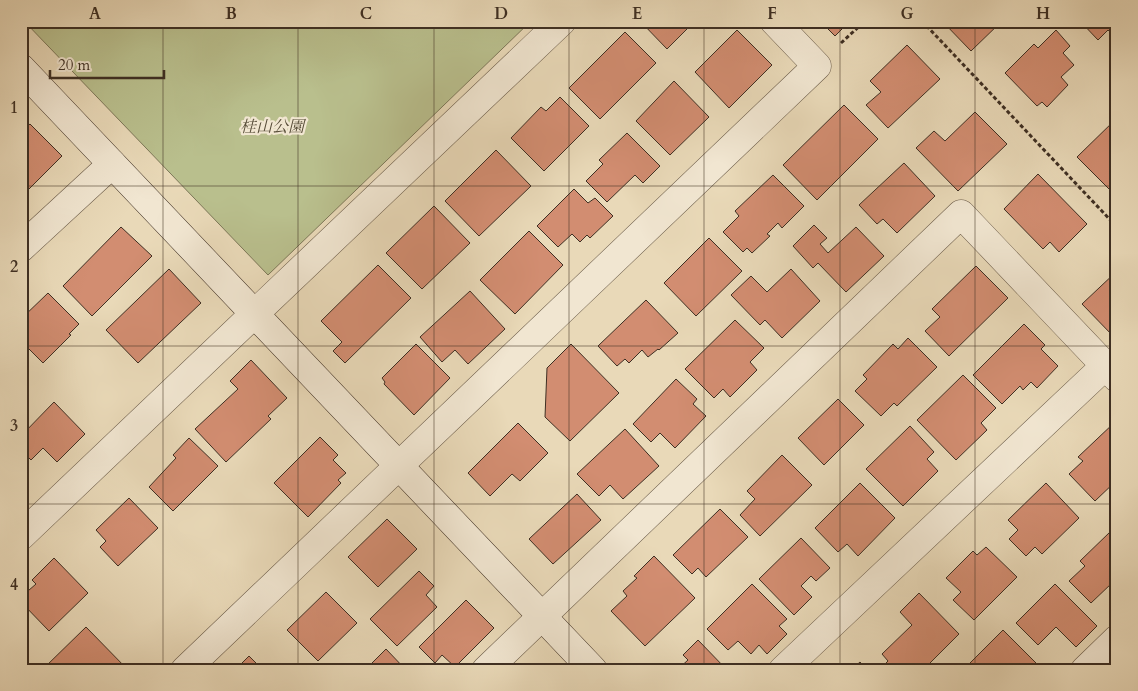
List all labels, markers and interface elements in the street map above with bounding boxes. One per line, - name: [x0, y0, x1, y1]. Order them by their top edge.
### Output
- text: A: [89, 3, 101, 25]
- text: B: [225, 3, 237, 25]
- text: C: [360, 3, 372, 25]
- text: D: [494, 3, 508, 25]
- text: E: [632, 3, 642, 25]
- text: F: [767, 3, 777, 25]
- text: G: [900, 3, 914, 25]
- text: H: [1036, 3, 1050, 25]
- scale bar: [50, 48, 164, 80]
- text: 20 m: [58, 55, 90, 75]
- text: 1: [10, 97, 18, 119]
- park label: 桂山公園: [240, 116, 307, 138]
- text: 2: [10, 256, 18, 278]
- text: 3: [10, 415, 18, 437]
- text: 4: [10, 574, 18, 596]

